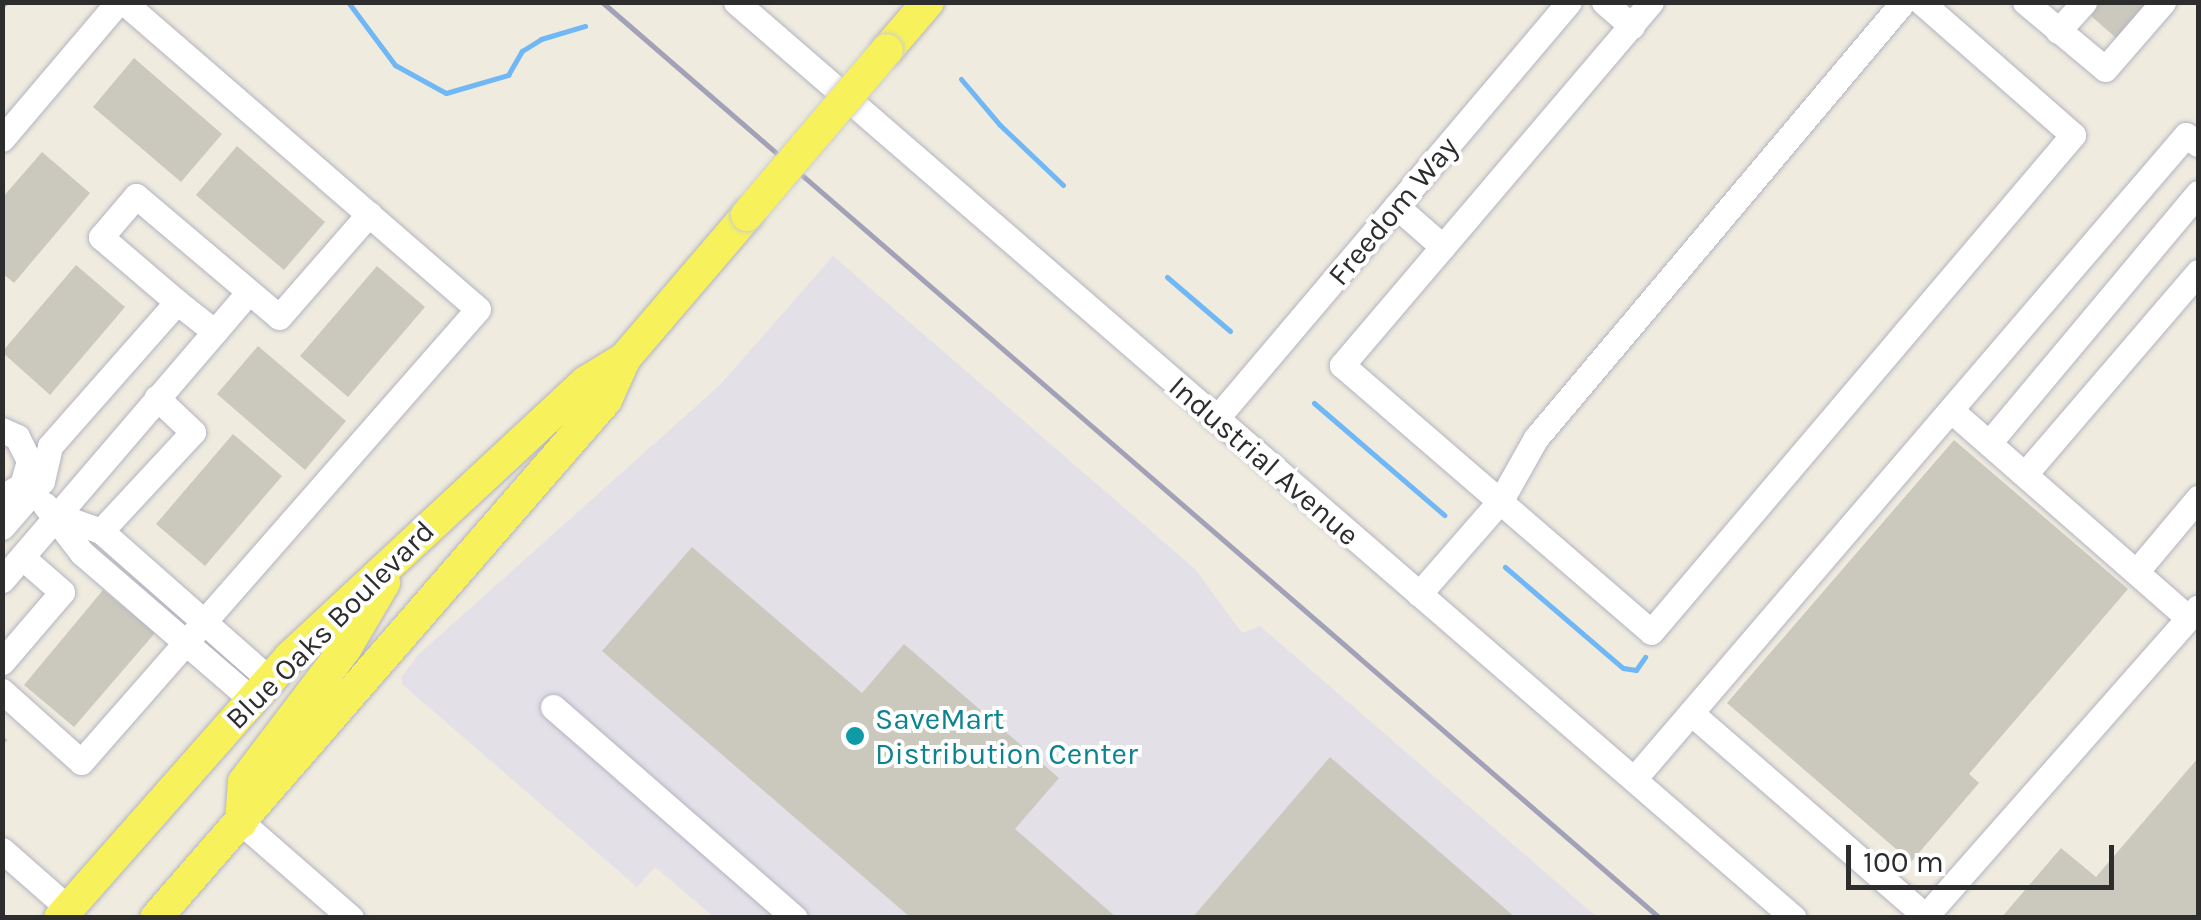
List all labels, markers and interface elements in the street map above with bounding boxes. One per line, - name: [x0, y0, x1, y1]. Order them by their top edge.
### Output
- street label: Freedom Way: [1320, 129, 1466, 293]
- street label: Industrial Avenue: [1162, 369, 1366, 553]
- street label: Blue Oaks Boulevard: [218, 513, 442, 737]
- place label: SaveMart Distribution Center: [875, 701, 1138, 772]
- marker: SaveMart Distribution Center: [844, 725, 866, 747]
- scale bar: [1851, 825, 2118, 887]
- text: 100 m: [1863, 844, 1944, 880]

